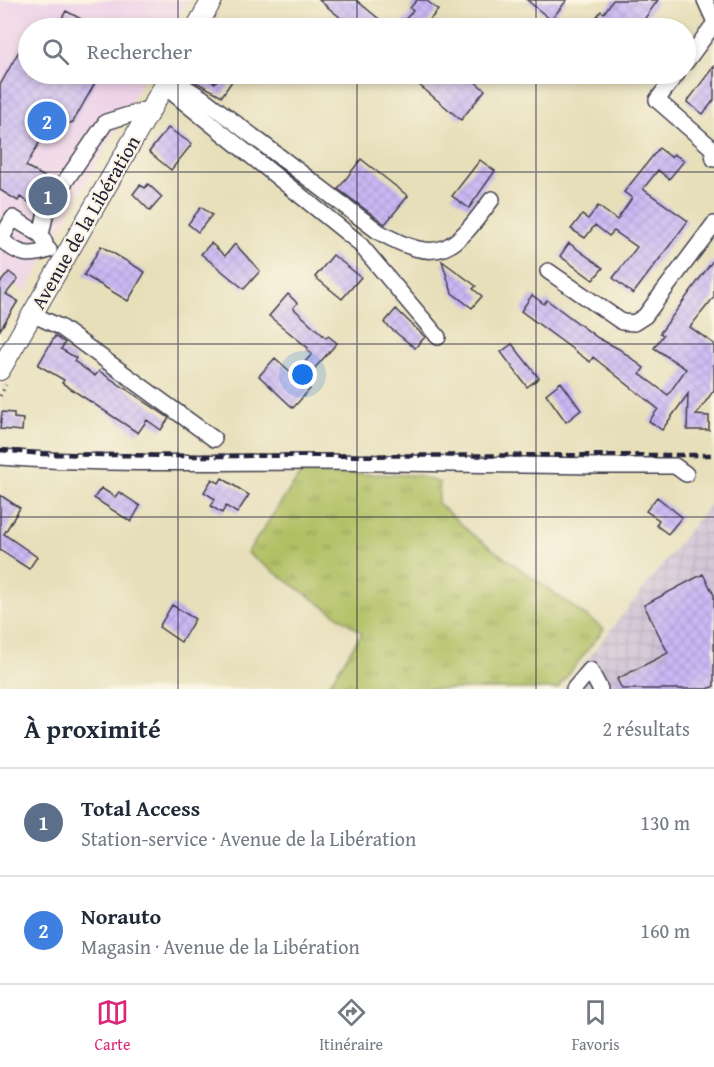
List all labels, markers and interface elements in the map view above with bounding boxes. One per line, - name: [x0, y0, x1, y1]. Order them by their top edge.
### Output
- search box: [18, 18, 696, 84]
- icon: search: [39, 35, 72, 68]
- text: Rechercher: [87, 35, 192, 67]
- pin: 2: [28, 98, 66, 144]
- street label: Avenue de la Libération: [23, 130, 147, 314]
- pin: 1: [28, 174, 68, 218]
- your location: [288, 360, 317, 389]
- text: À proximité: [24, 709, 161, 748]
- text: 2 résultats: [602, 714, 690, 743]
- text: Total Access: [81, 792, 200, 824]
- text: 1: [38, 808, 49, 837]
- text: 130 m: [640, 808, 690, 837]
- text: Station-service · Avenue de la Libération: [81, 824, 416, 853]
- text: Norauto: [81, 900, 161, 932]
- text: 2: [38, 916, 49, 945]
- text: 160 m: [640, 916, 690, 945]
- text: Magasin · Avenue de la Libération: [81, 932, 360, 961]
- tab: Carte: [94, 996, 130, 1056]
- tab: Itinéraire: [319, 996, 383, 1056]
- tab: Favoris: [572, 996, 620, 1056]

